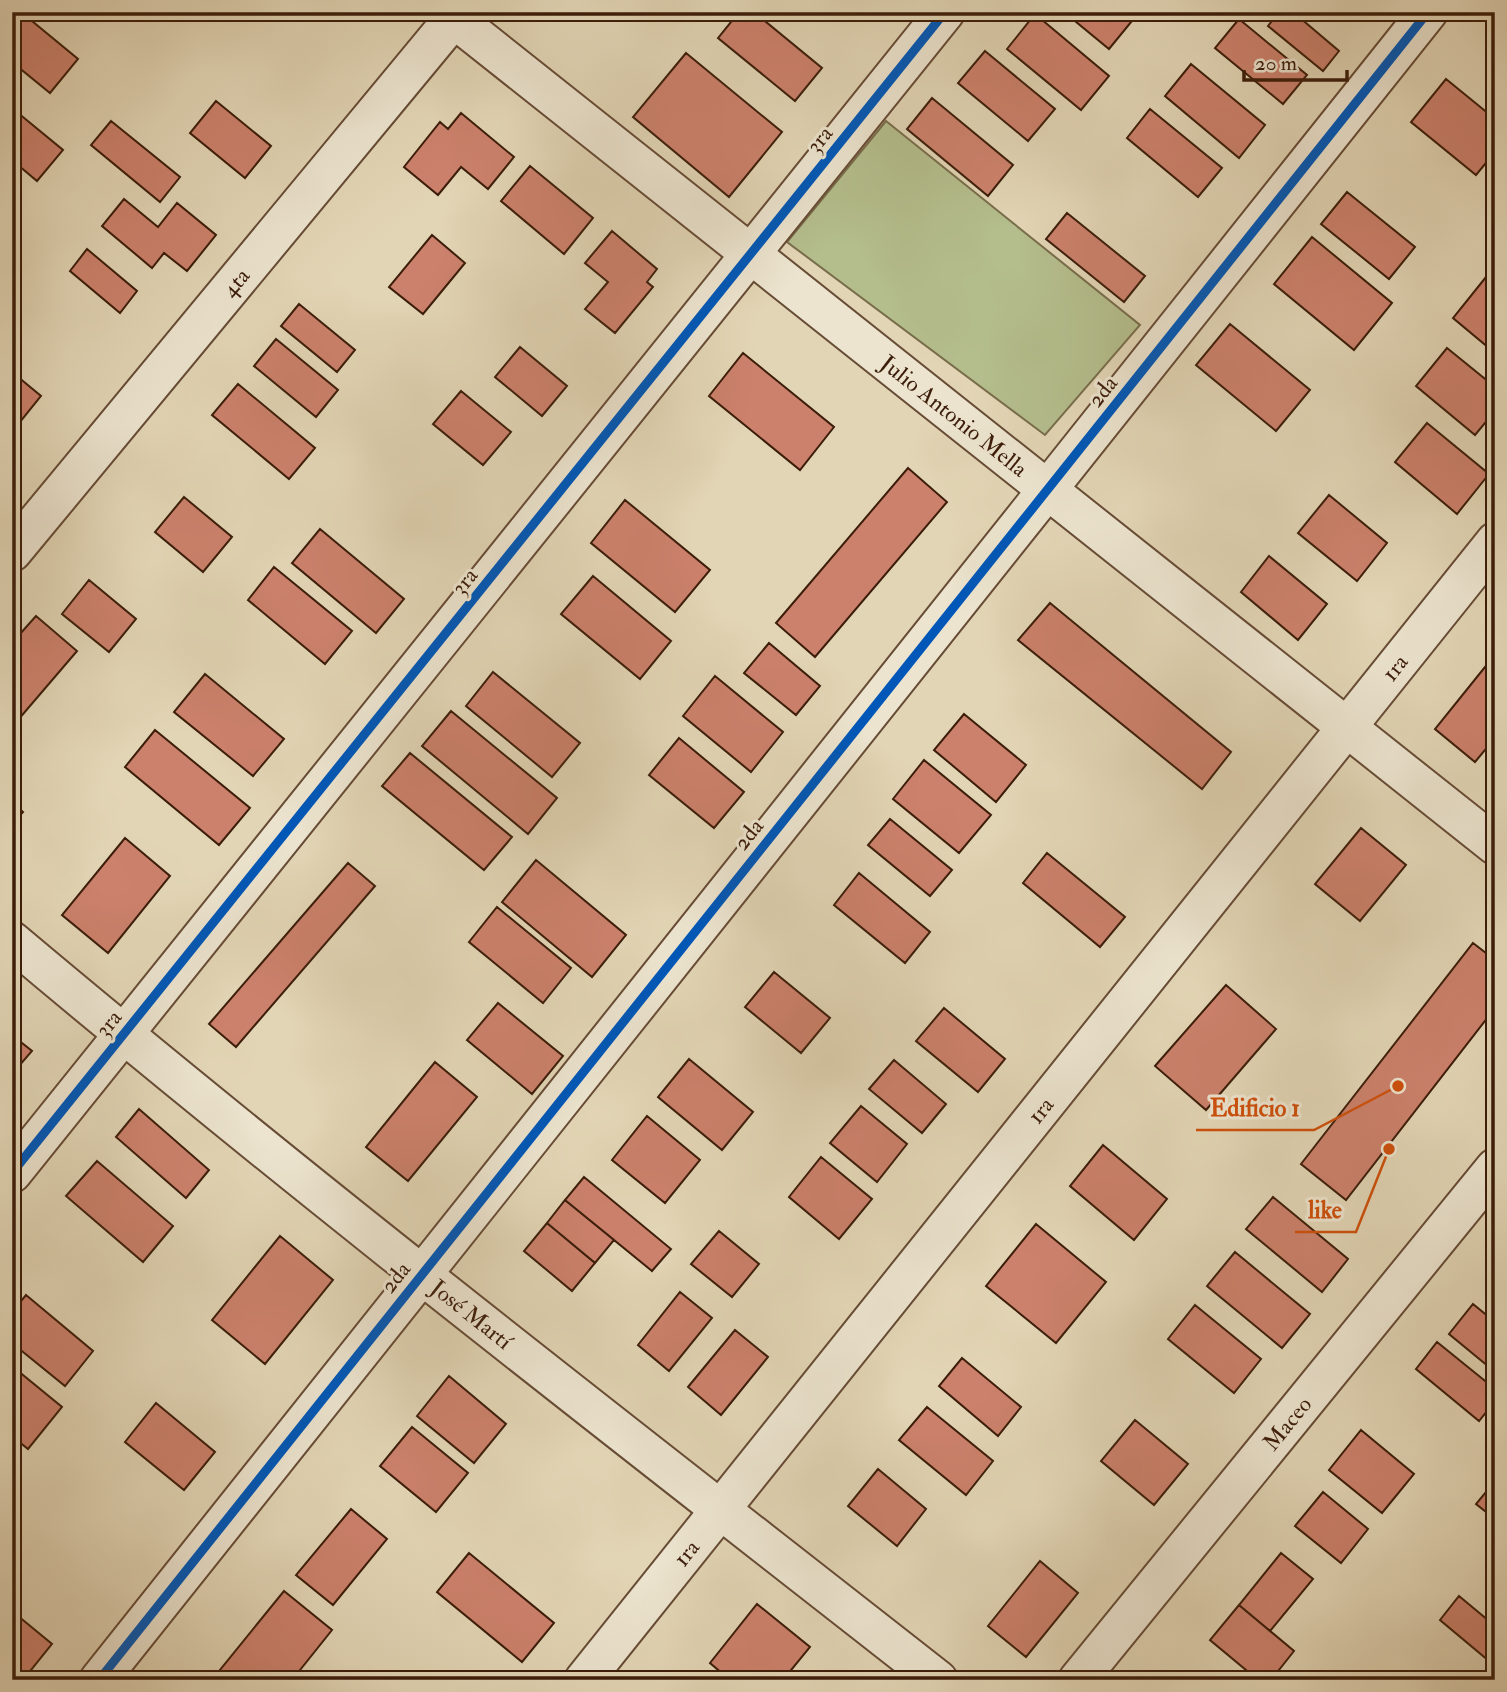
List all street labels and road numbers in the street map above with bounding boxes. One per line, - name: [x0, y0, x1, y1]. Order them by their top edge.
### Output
- street label: 3ra: [800, 119, 839, 159]
- street label: 4ta: [215, 262, 256, 303]
- street label: Julio Antonio Mella: [874, 348, 1034, 484]
- street label: 2da: [1081, 369, 1124, 413]
- street label: 3ra: [445, 561, 484, 601]
- street label: 1ra: [1375, 648, 1415, 687]
- street label: 2da: [727, 812, 770, 856]
- street label: 3ra: [89, 1003, 128, 1043]
- street label: 1ra: [1021, 1091, 1060, 1130]
- street label: 2da: [374, 1255, 417, 1299]
- street label: José Martí: [424, 1273, 519, 1357]
- street label: Maceo: [1257, 1391, 1318, 1457]
- street label: 1ra: [667, 1533, 706, 1572]

